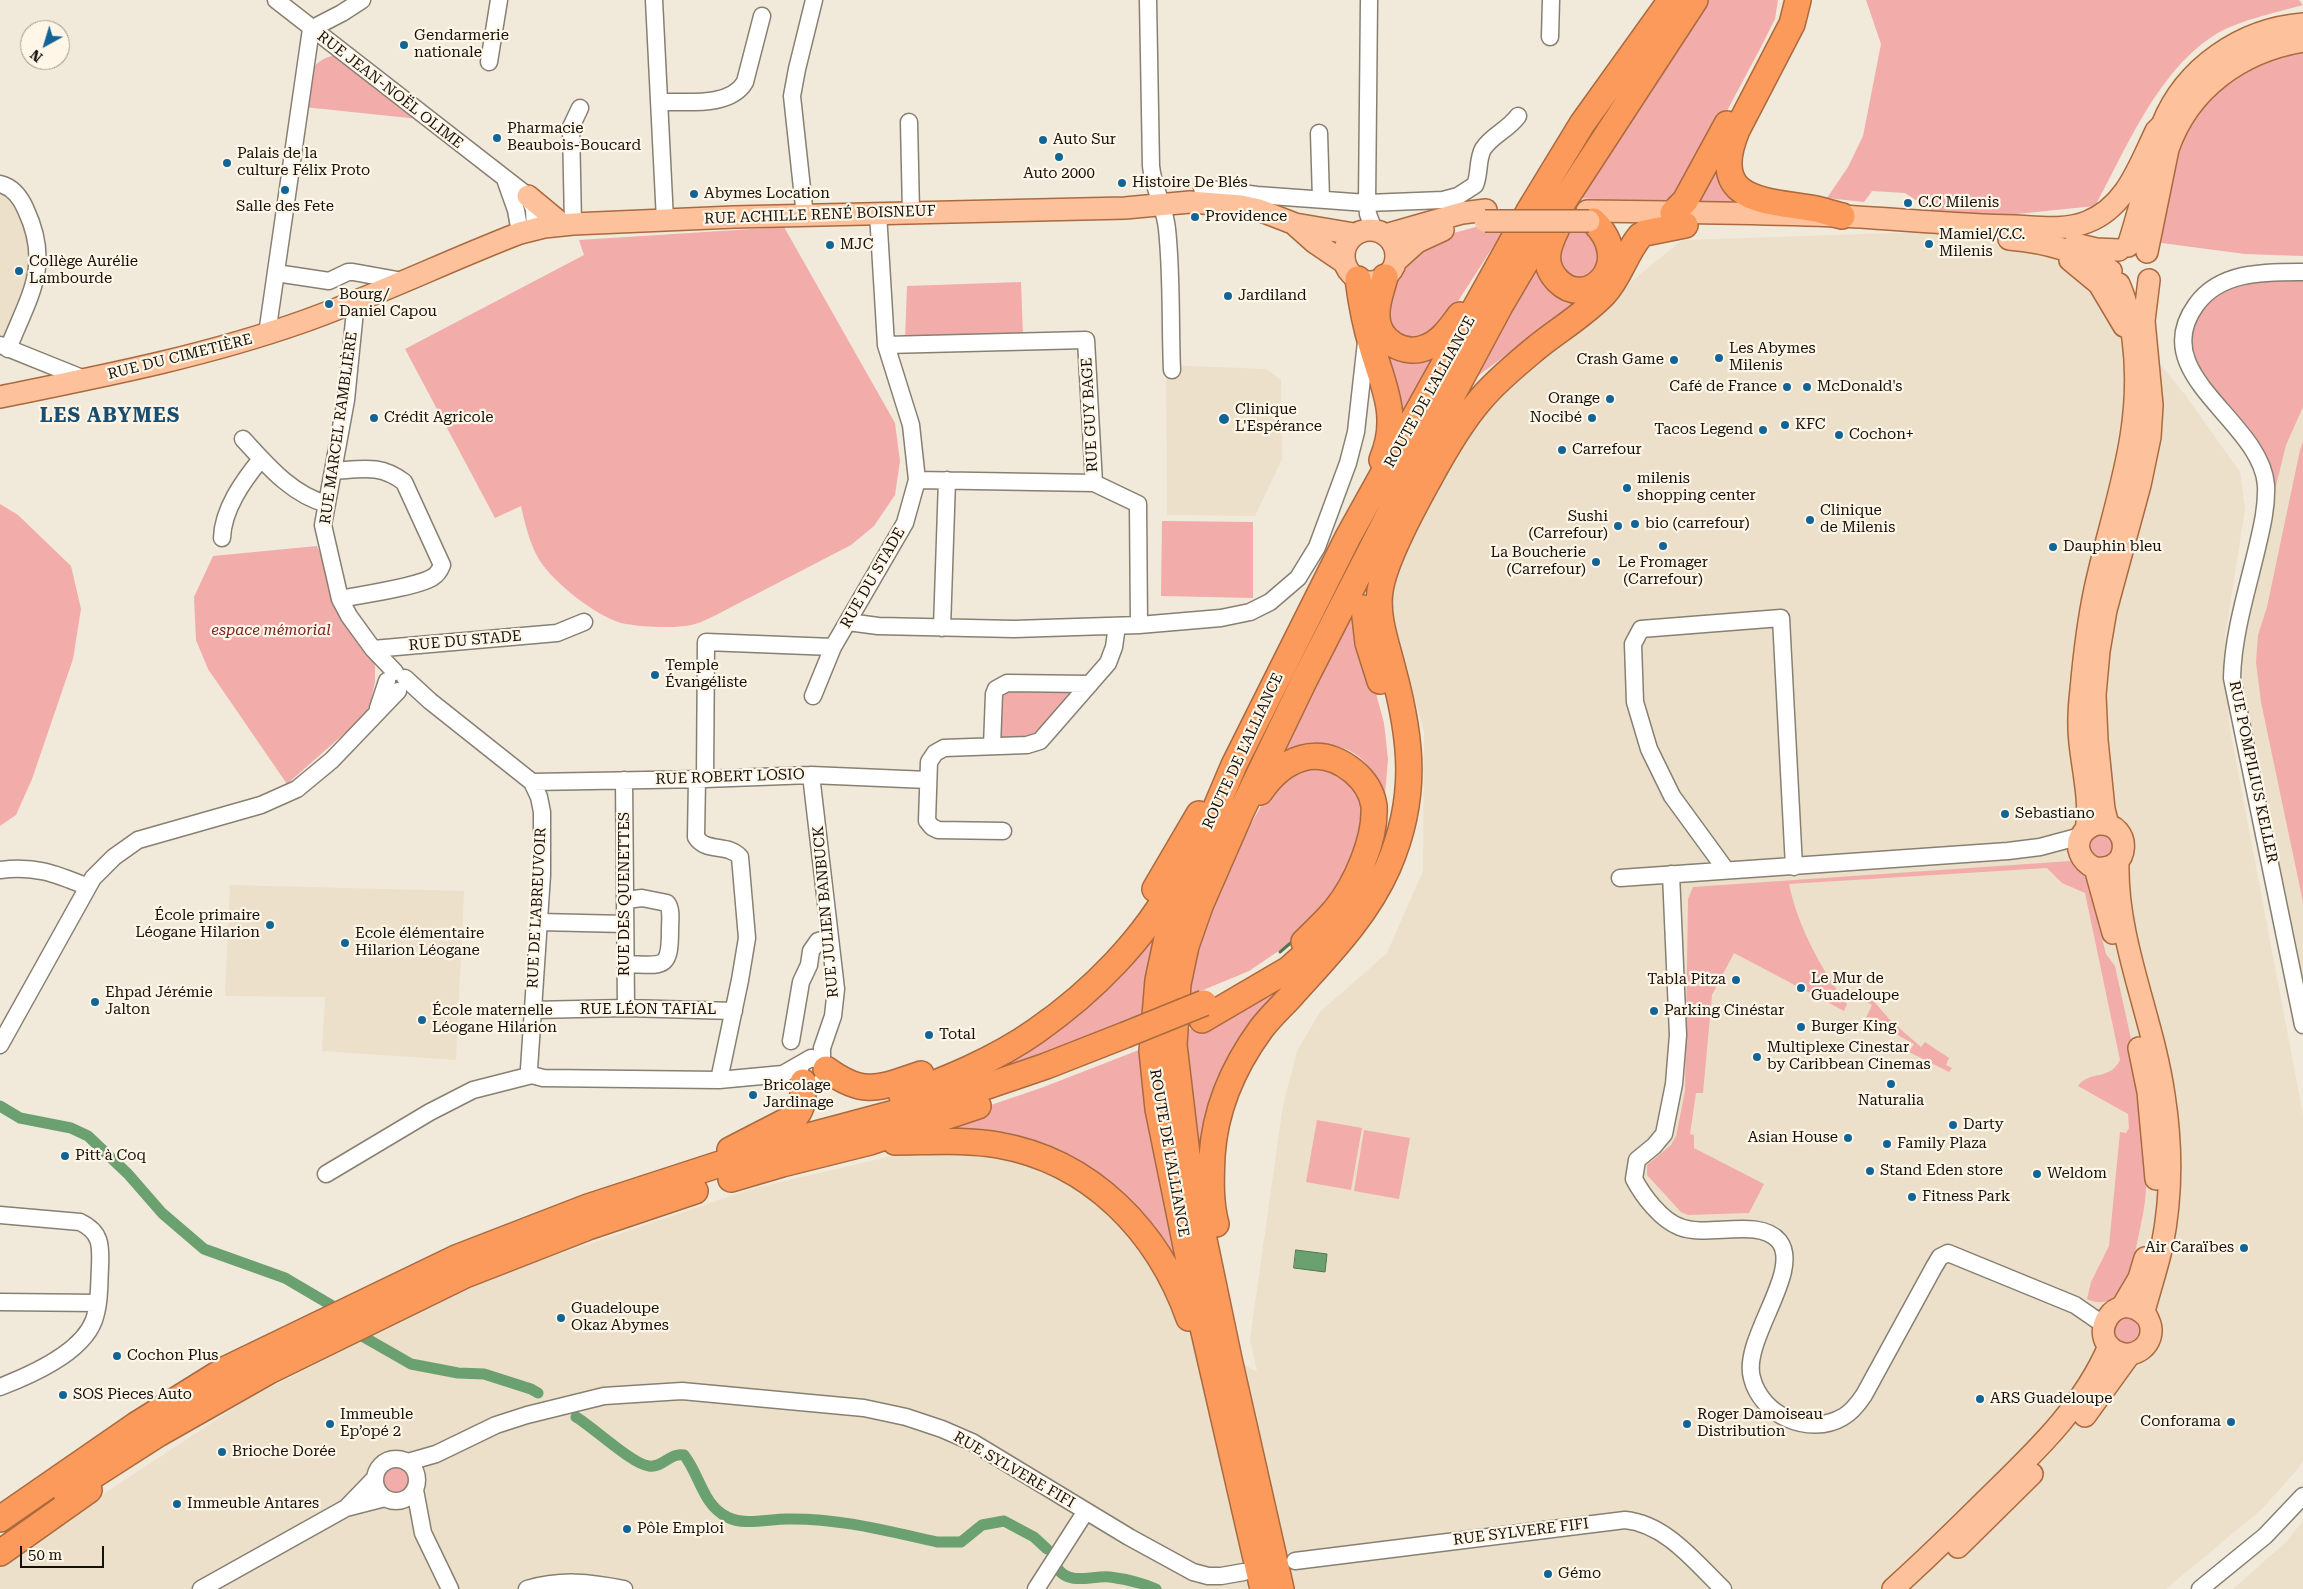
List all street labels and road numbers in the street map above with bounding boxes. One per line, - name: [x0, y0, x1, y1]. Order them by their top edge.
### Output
- street label: RUE JEAN-NOËL OLIME: [313, 27, 467, 153]
- street label: RUE ACHILLE RENÉ BOISNEUF: [704, 202, 936, 228]
- street label: ROUTE DE L'ALLIANCE: [1381, 313, 1479, 471]
- street label: RUE DU CIMETIÈRE: [106, 330, 254, 384]
- street label: RUE MARCEL RAMBLIÈRE: [317, 331, 361, 525]
- street label: RUE GUY BAGE: [1078, 357, 1102, 473]
- street label: RUE DU STADE: [837, 524, 909, 632]
- street label: RUE DU STADE: [408, 627, 522, 655]
- street label: ROUTE DE L'ALLIANCE: [1199, 670, 1287, 832]
- street label: RUE POMPILIUS KELLER: [2225, 679, 2281, 865]
- street label: RUE ROBERT LOSIO: [655, 765, 805, 789]
- street label: RUE DES QUENETTES: [616, 812, 634, 976]
- street label: RUE JULIEN BANBUCK: [810, 825, 842, 999]
- street label: RUE DE L'ABREUVOIR: [524, 827, 550, 989]
- street label: RUE LÉON TAFIAL: [580, 1001, 716, 1019]
- street label: ROUTE DE L'ALLIANCE: [1145, 1068, 1193, 1238]
- street label: RUE SYLVERE FIFI: [950, 1428, 1078, 1512]
- street label: RUE SYLVERE FIFI: [1452, 1515, 1590, 1549]

